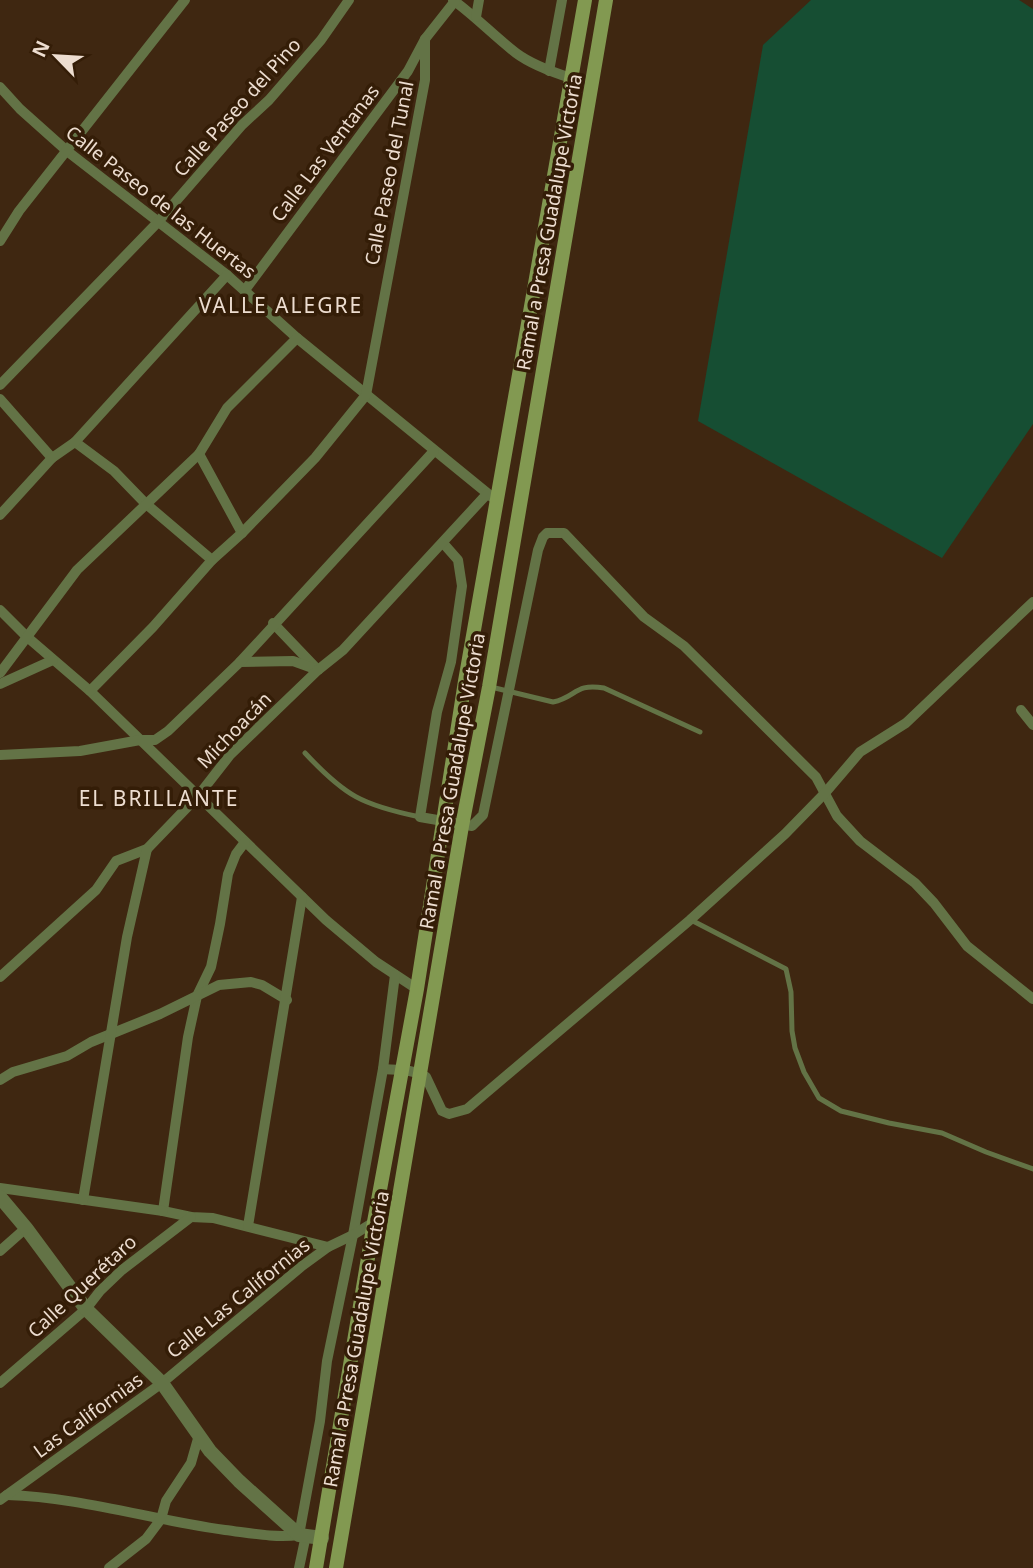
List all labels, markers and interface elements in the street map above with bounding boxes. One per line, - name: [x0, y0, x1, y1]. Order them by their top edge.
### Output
- north arrow: [21, 21, 91, 91]
- street label: Calle Paseo del Pino: [168, 32, 306, 182]
- text: N: [26, 36, 56, 61]
- street label: Ramal a Presa Guadalupe Victoria: [510, 72, 588, 372]
- street label: Calle Las Ventanas: [265, 79, 385, 227]
- street label: Calle Paseo del Tunal: [358, 79, 420, 267]
- street label: Calle Paseo de las Huertas: [61, 120, 261, 284]
- district label: VALLE ALEGRE: [199, 291, 363, 319]
- street label: Ramal a Presa Guadalupe Victoria: [413, 631, 491, 931]
- street label: Michoacán: [191, 686, 277, 774]
- district label: EL BRILLANTE: [79, 784, 239, 812]
- street label: Ramal a Presa Guadalupe Victoria: [317, 1189, 395, 1489]
- street label: Calle Querétaro: [22, 1229, 142, 1343]
- street label: Calle Las Californias: [161, 1232, 315, 1364]
- street label: Las Californias: [28, 1366, 148, 1464]

